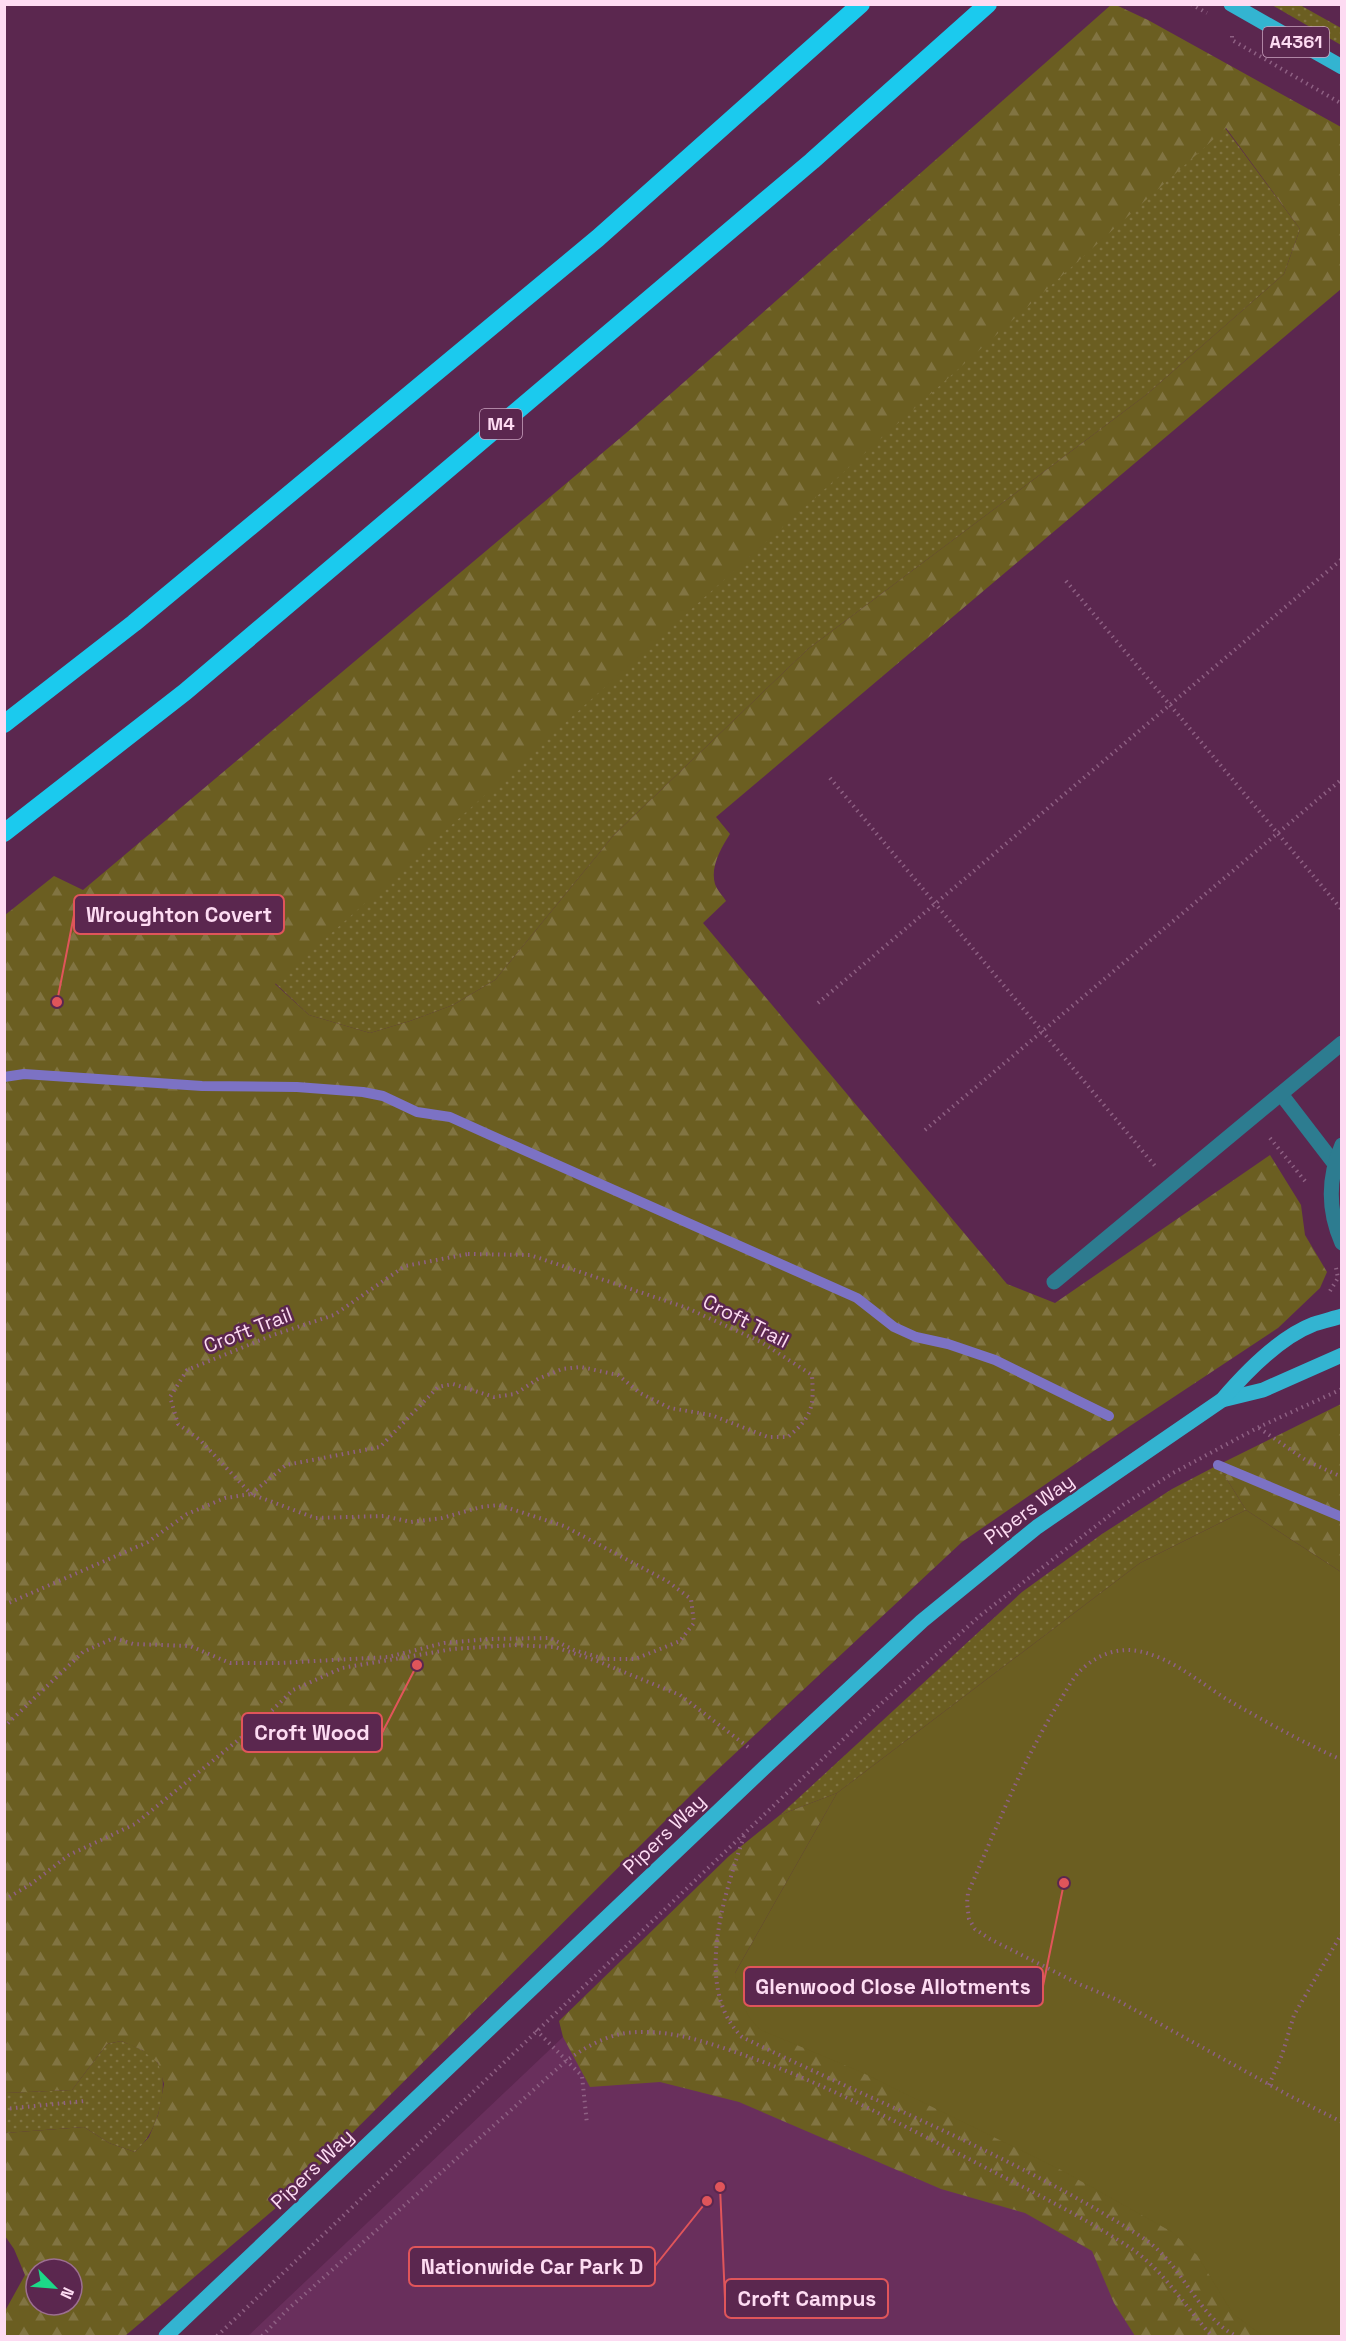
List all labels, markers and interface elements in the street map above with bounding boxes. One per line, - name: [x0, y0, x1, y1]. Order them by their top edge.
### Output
- road number: A4361: [1263, 27, 1329, 57]
- road number: M4: [480, 409, 522, 439]
- callout: Wroughton Covert: [74, 895, 284, 934]
- text: Wroughton Covert: [86, 901, 272, 928]
- street label: Croft Trail: [699, 1288, 793, 1354]
- street label: Croft Trail: [200, 1301, 296, 1359]
- street label: Pipers Way: [979, 1468, 1079, 1550]
- callout: Croft Wood: [242, 1713, 382, 1752]
- text: Croft Wood: [254, 1719, 370, 1746]
- street label: Pipers Way: [617, 1788, 711, 1880]
- callout: Glenwood Close Allotments: [744, 1967, 1043, 2006]
- text: Glenwood Close Allotments: [755, 1973, 1031, 2000]
- street label: Pipers Way: [265, 2123, 359, 2215]
- callout: Nationwide Car Park D: [409, 2247, 655, 2286]
- text: Nationwide Car Park D: [421, 2253, 643, 2280]
- north arrow: [24, 2257, 84, 2317]
- callout: Croft Campus: [725, 2279, 888, 2318]
- text: N: [55, 2284, 79, 2302]
- text: Croft Campus: [738, 2285, 876, 2312]

